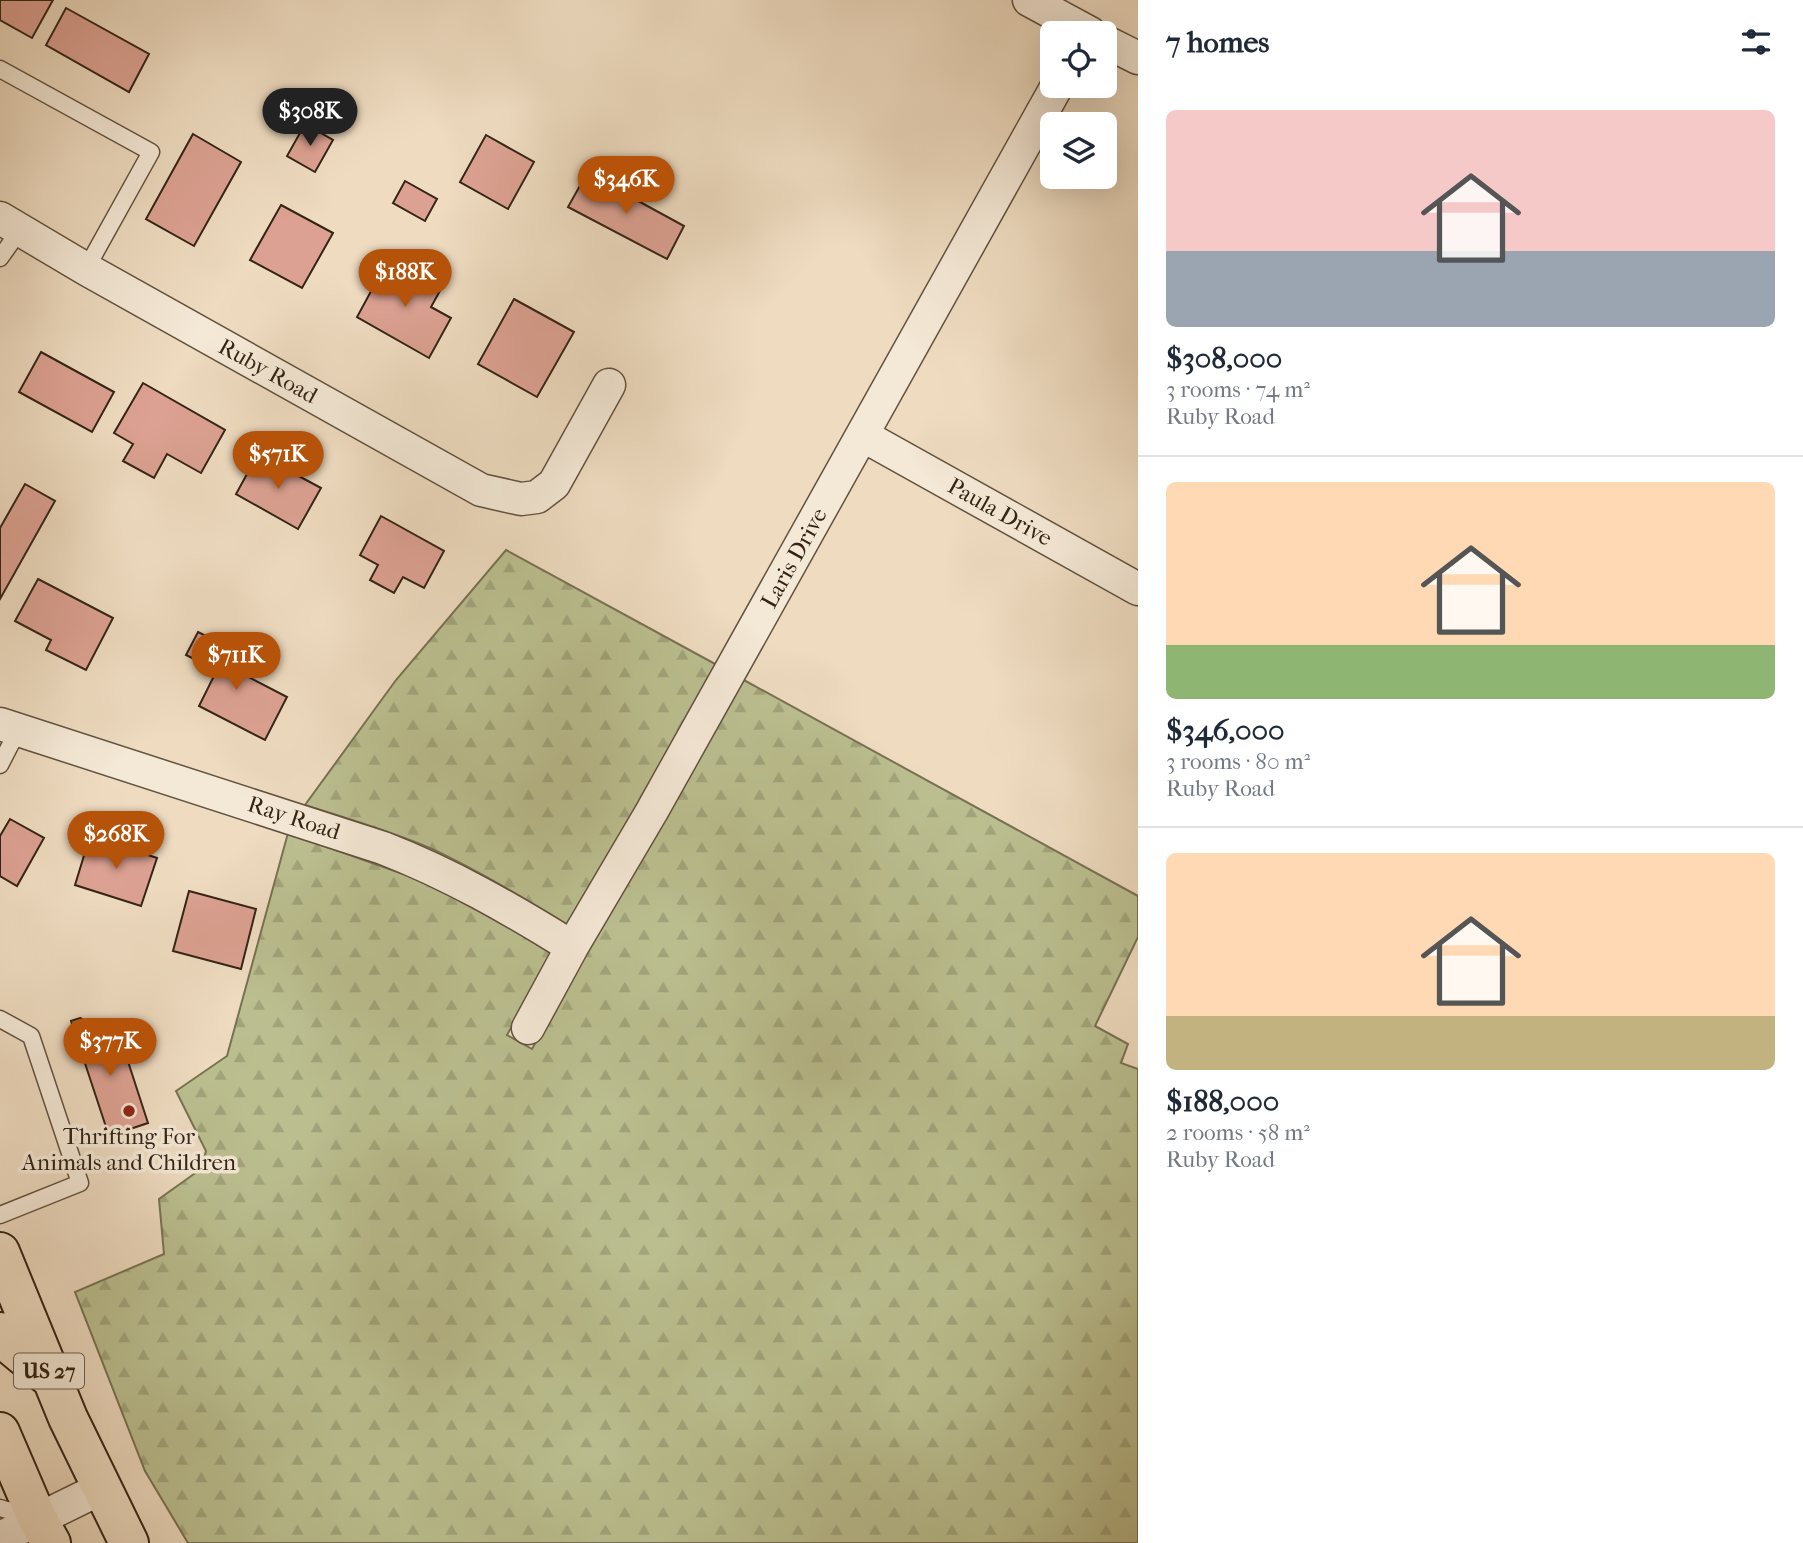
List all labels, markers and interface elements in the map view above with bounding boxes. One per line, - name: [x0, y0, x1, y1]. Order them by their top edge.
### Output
- map controls: [1040, 21, 1117, 189]
- button: locate: [1040, 21, 1117, 98]
- icon: filters: [1737, 23, 1775, 61]
- text: 7 homes: [1166, 25, 1269, 60]
- pin: $308K: [261, 88, 359, 148]
- text: $308K: [278, 97, 342, 124]
- button: layers: [1040, 112, 1117, 189]
- icon: home: [1408, 155, 1534, 281]
- pin: $346K: [577, 156, 675, 216]
- text: $346K: [594, 165, 658, 192]
- pin: $188K: [356, 250, 454, 309]
- text: $188K: [375, 258, 435, 285]
- street label: Ruby Road: [214, 333, 323, 409]
- text: $308,000: [1166, 341, 1282, 376]
- text: 3 rooms · 74 m²: [1166, 376, 1310, 403]
- text: Ruby Road: [1166, 403, 1275, 430]
- pin: $571K: [229, 432, 327, 491]
- text: $571K: [249, 440, 307, 467]
- street label: Paula Drive: [943, 472, 1057, 552]
- street label: Laris Drive: [755, 503, 833, 613]
- icon: home: [1408, 527, 1534, 653]
- pin: $711K: [187, 632, 285, 692]
- text: $711K: [208, 641, 264, 668]
- text: $346,000: [1166, 713, 1285, 748]
- text: 3 rooms · 80 m²: [1166, 748, 1310, 775]
- text: Ruby Road: [1166, 775, 1275, 802]
- street label: Ray Road: [244, 790, 344, 846]
- pin: $268K: [67, 812, 165, 871]
- text: $268K: [83, 820, 149, 847]
- icon: home: [1408, 898, 1534, 1024]
- pin: $377K: [61, 1018, 159, 1078]
- text: $377K: [79, 1027, 141, 1054]
- text: $188,000: [1166, 1084, 1279, 1119]
- marker: Thrifting For Animals and Children: [121, 1103, 137, 1119]
- text: 2 rooms · 58 m²: [1166, 1119, 1310, 1146]
- place label: Thrifting For Animals and Children: [21, 1123, 237, 1176]
- text: Ruby Road: [1166, 1146, 1275, 1173]
- road number: US 27: [14, 1354, 84, 1388]

